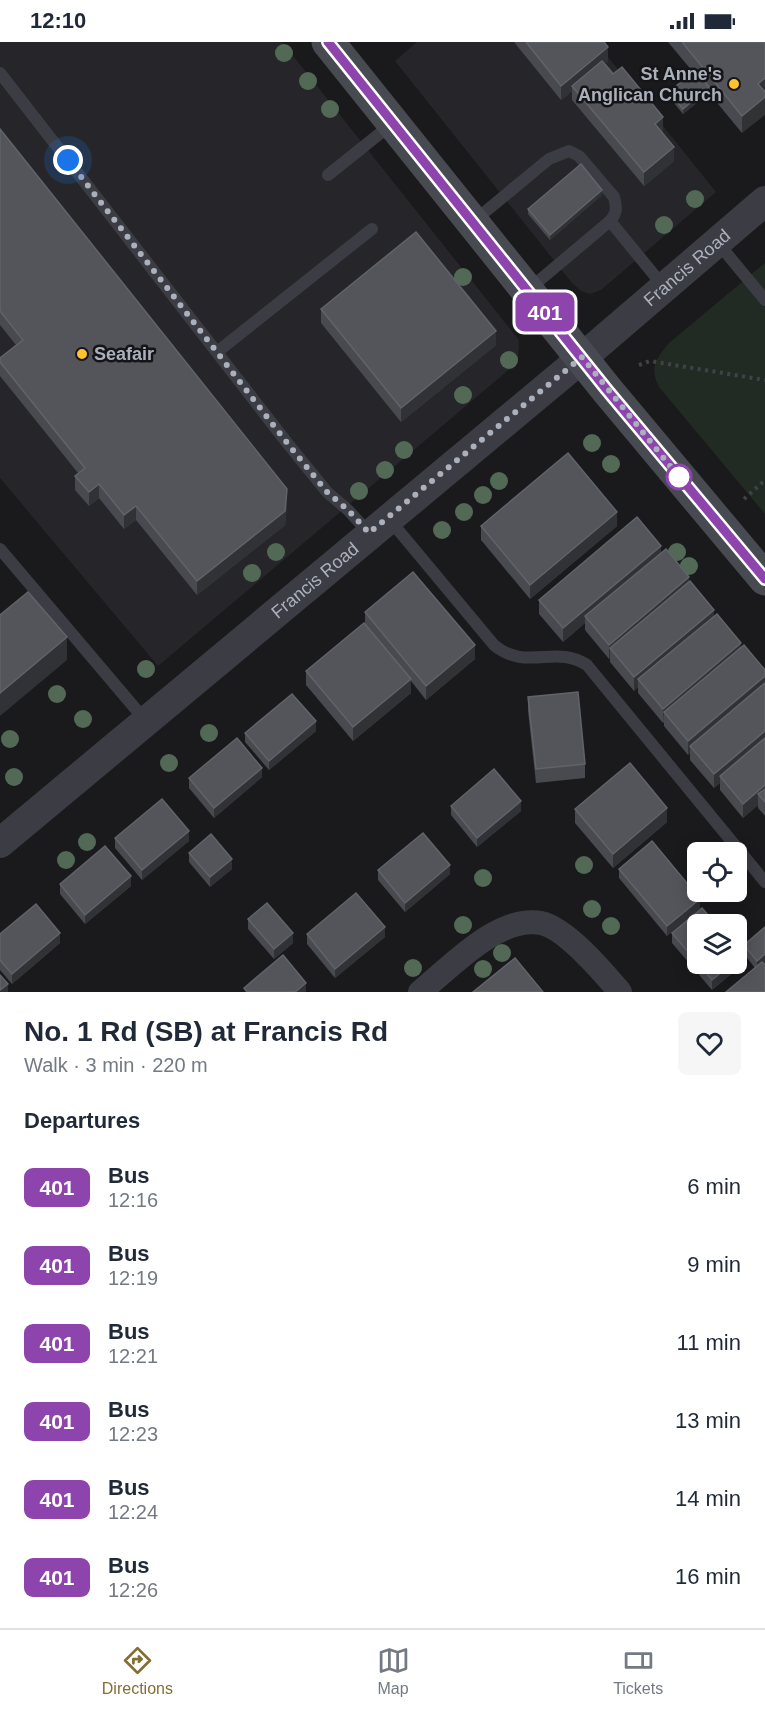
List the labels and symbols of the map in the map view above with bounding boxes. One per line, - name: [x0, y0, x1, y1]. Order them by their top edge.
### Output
- place label: St Anne's Anglican Church: [578, 64, 722, 105]
- marker: St Anne's Anglican Church: [727, 77, 741, 91]
- your location: [53, 145, 83, 175]
- street label: Francis Road: [640, 225, 734, 310]
- line badge: 401: [510, 292, 580, 332]
- place label: Seafair: [94, 344, 154, 364]
- marker: Seafair: [75, 347, 89, 361]
- unlabelled marker: [666, 464, 692, 490]
- street label: Francis Road: [267, 539, 363, 622]

